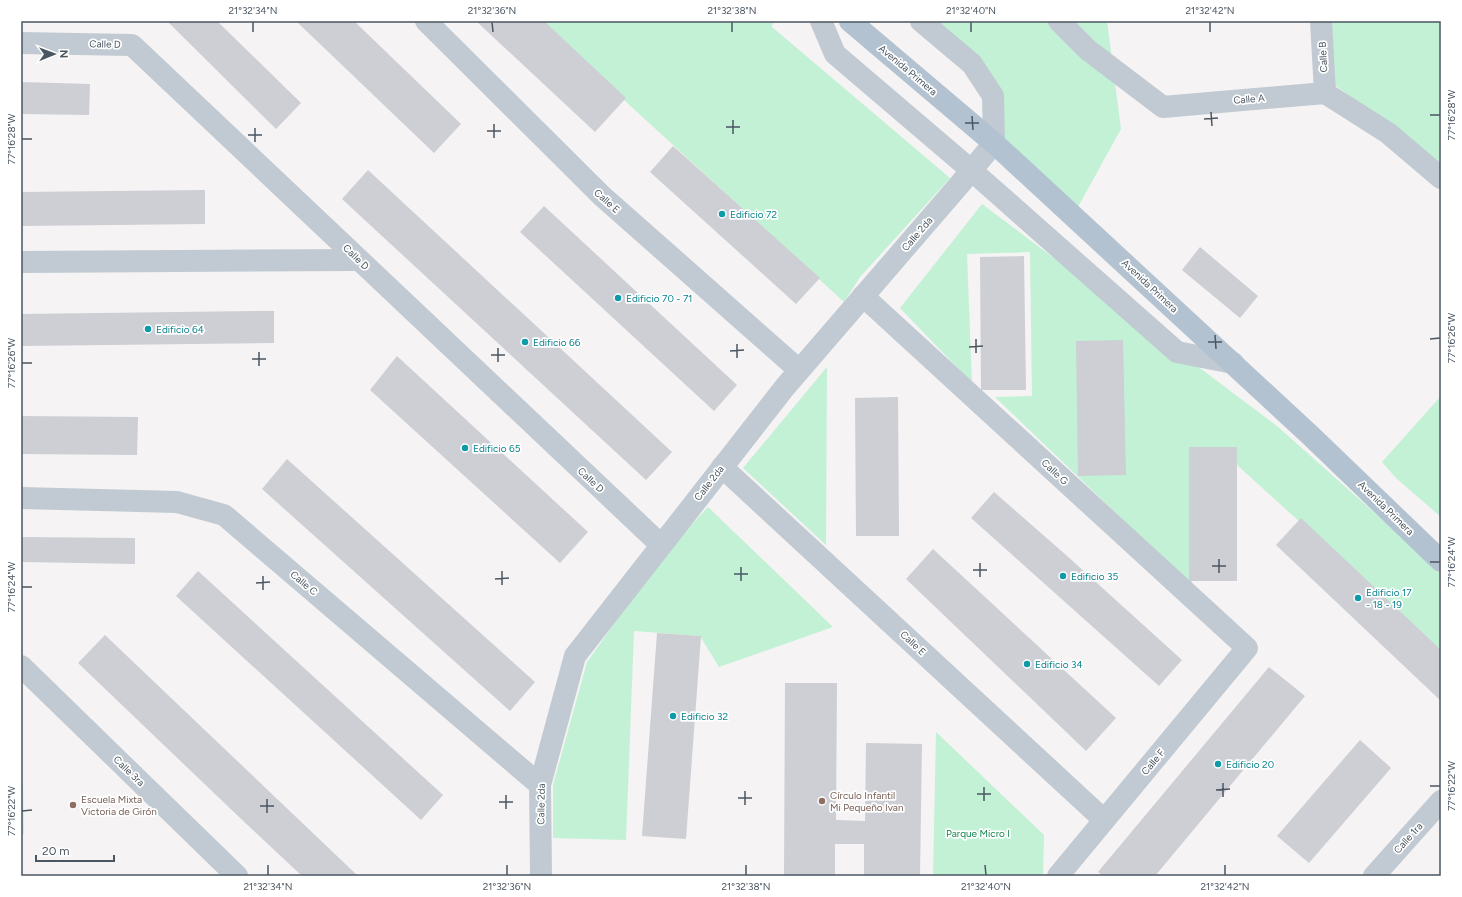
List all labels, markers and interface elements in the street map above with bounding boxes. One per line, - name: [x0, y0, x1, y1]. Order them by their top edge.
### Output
- text: 21°32'34"N: [228, 4, 278, 17]
- text: 21°32'36"N: [468, 4, 516, 17]
- text: 21°32'38"N: [708, 4, 756, 17]
- text: 21°32'40"N: [946, 4, 996, 17]
- text: 21°32'42"N: [1185, 4, 1235, 17]
- north arrow: [34, 34, 74, 74]
- street label: Calle D: [89, 37, 121, 51]
- street label: Calle B: [1316, 41, 1330, 73]
- street label: Avenida Primera: [876, 42, 940, 98]
- text: N: [57, 49, 70, 58]
- text: 77°16'28"W: [1445, 89, 1458, 140]
- street label: Calle A: [1233, 91, 1265, 107]
- text: 77°16'28"W: [5, 113, 18, 164]
- street label: Calle E: [591, 186, 623, 216]
- place label: Edificio 72: [730, 208, 777, 221]
- marker: Edificio 72: [717, 209, 727, 219]
- street label: Calle 2da: [899, 214, 935, 254]
- street label: Calle D: [340, 241, 372, 273]
- street label: Avenida Primera: [1119, 257, 1181, 315]
- place label: Edificio 70 - 71: [626, 292, 693, 305]
- marker: Edificio 70 - 71: [613, 293, 623, 303]
- text: 77°16'26"W: [1445, 312, 1458, 363]
- place label: Edificio 64: [156, 323, 204, 336]
- marker: Edificio 64: [143, 324, 153, 334]
- place label: Edificio 66: [533, 336, 581, 349]
- text: 77°16'26"W: [5, 337, 18, 388]
- marker: Edificio 66: [520, 337, 530, 347]
- place label: Edificio 65: [473, 442, 521, 455]
- marker: Edificio 65: [460, 443, 470, 453]
- street label: Calle G: [1039, 456, 1072, 488]
- street label: Calle 2da: [691, 463, 727, 503]
- street label: Calle D: [575, 464, 607, 496]
- street label: Avenida Primera: [1355, 478, 1417, 538]
- text: 77°16'24"W: [1445, 536, 1458, 587]
- text: 77°16'24"W: [5, 561, 18, 612]
- street label: Calle C: [288, 568, 320, 598]
- place label: Edificio 35: [1071, 570, 1119, 583]
- marker: Edificio 35: [1058, 571, 1068, 581]
- place label: Edificio 17 - 18 - 19: [1366, 586, 1412, 611]
- marker: Edificio 17 - 18 - 19: [1353, 593, 1363, 603]
- street label: Calle E: [897, 628, 929, 658]
- place label: Edificio 34: [1035, 658, 1083, 671]
- marker: Edificio 34: [1022, 659, 1032, 669]
- place label: Edificio 32: [681, 710, 728, 723]
- marker: Edificio 32: [668, 711, 678, 721]
- street label: Calle F: [1138, 746, 1168, 778]
- street label: Calle 3ra: [111, 753, 147, 789]
- place label: Edificio 20: [1226, 758, 1274, 771]
- marker: Edificio 20: [1213, 759, 1223, 769]
- text: 77°16'22"W: [1445, 761, 1458, 811]
- street label: Calle 2da: [534, 783, 548, 825]
- text: 77°16'22"W: [5, 786, 18, 836]
- place label: Círculo Infantil Mi Pequeño Ivan: [830, 789, 904, 814]
- place label: Escuela Mixta Victoria de Girón: [81, 793, 157, 818]
- marker: Círculo Infantil Mi Pequeño Ivan: [817, 796, 827, 806]
- marker: Escuela Mixta Victoria de Girón: [68, 800, 78, 810]
- street label: Calle 1ra: [1391, 820, 1425, 856]
- park label: Parque Micro I: [946, 827, 1010, 840]
- scale bar: [36, 837, 114, 863]
- text: 20 m: [42, 844, 70, 858]
- text: 21°32'34"N: [243, 880, 293, 893]
- text: 21°32'36"N: [483, 880, 531, 893]
- text: 21°32'38"N: [722, 880, 770, 893]
- text: 21°32'40"N: [961, 880, 1011, 893]
- text: 21°32'42"N: [1200, 880, 1250, 893]

